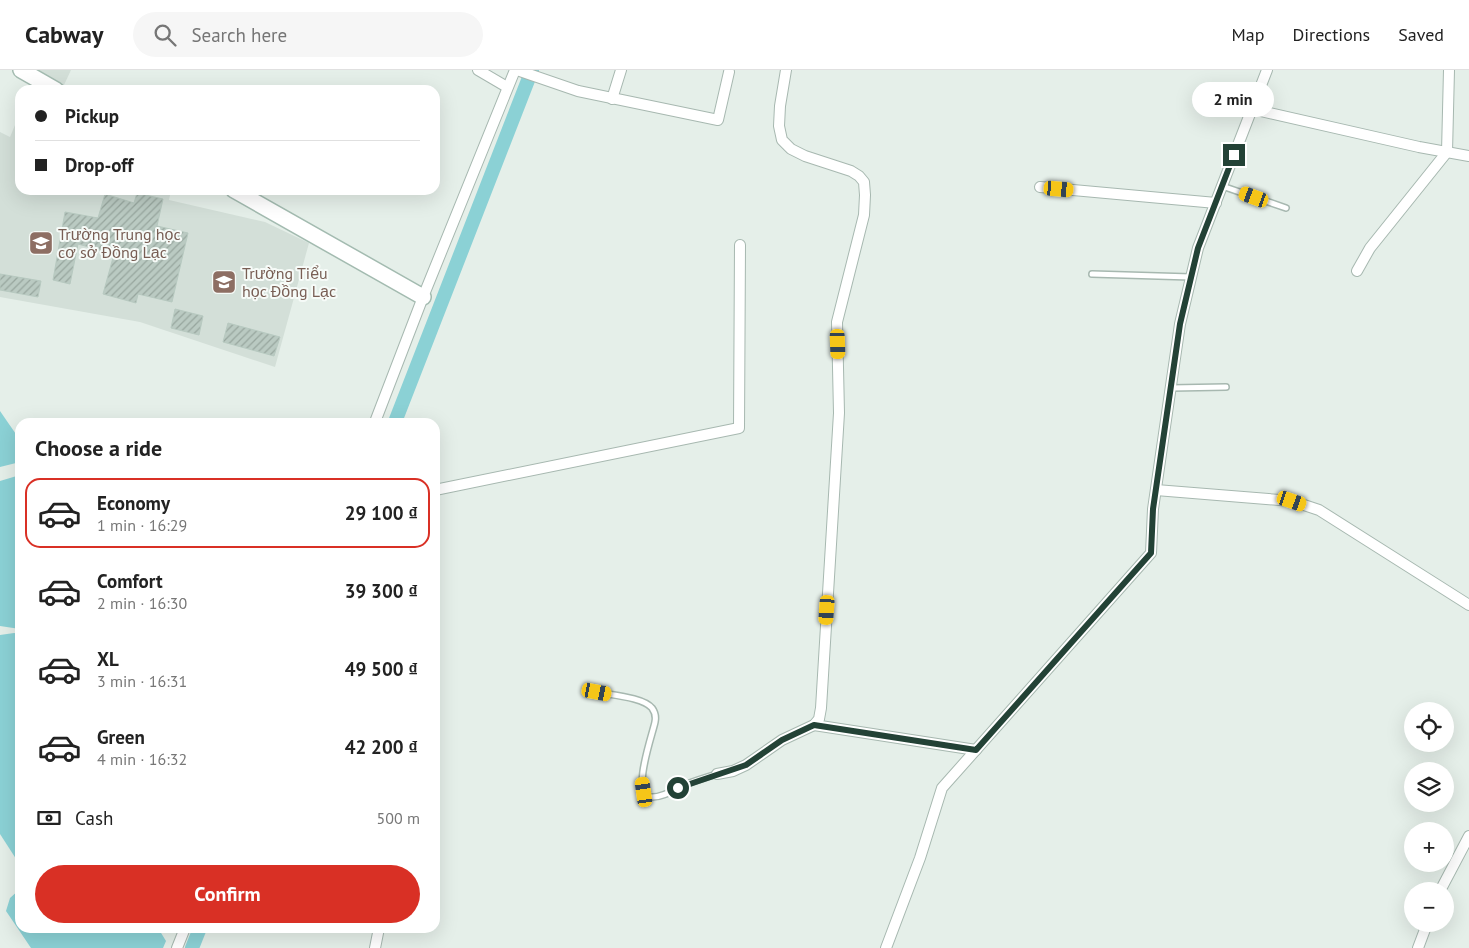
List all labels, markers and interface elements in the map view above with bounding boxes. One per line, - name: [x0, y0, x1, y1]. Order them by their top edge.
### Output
- search box: [133, 12, 483, 57]
- text: Cabway: [25, 19, 103, 50]
- icon: search: [151, 21, 179, 49]
- text: Search here: [191, 23, 287, 47]
- text: Map: [1232, 23, 1264, 46]
- text: Directions: [1292, 23, 1370, 46]
- text: Saved: [1398, 23, 1444, 46]
- callout: 2 min: [1193, 82, 1275, 118]
- text: 2 min: [1213, 89, 1253, 109]
- text: Pickup: [65, 104, 119, 128]
- route end: [1223, 144, 1245, 166]
- text: Drop-off: [65, 153, 133, 177]
- car: [1043, 180, 1074, 198]
- car: [1237, 185, 1270, 209]
- place label: Trường Trung học cơ sở Đồng Lạc: [58, 224, 181, 262]
- school or university icon: Trường Trung học cơ sở Đồng Lạc: [28, 230, 54, 256]
- place label: Trường Tiểu học Đồng Lạc: [242, 263, 336, 301]
- school or university icon: Trường Tiểu học Đồng Lạc: [211, 269, 237, 295]
- car: [829, 329, 846, 359]
- text: Choose a ride: [35, 434, 162, 462]
- car: [1275, 489, 1308, 513]
- icon: car: [37, 491, 82, 536]
- text: Economy: [97, 491, 170, 515]
- text: 29 100 ₫: [345, 501, 418, 525]
- text: 1 min · 16:29: [97, 515, 187, 535]
- icon: car: [37, 569, 82, 614]
- text: Comfort: [97, 569, 163, 593]
- text: 39 300 ₫: [345, 579, 418, 603]
- text: 2 min · 16:30: [97, 593, 187, 613]
- car: [818, 595, 835, 625]
- icon: car: [37, 647, 82, 692]
- text: XL: [97, 647, 119, 671]
- text: 49 500 ₫: [345, 657, 418, 681]
- text: 3 min · 16:31: [97, 671, 187, 691]
- car: [580, 682, 613, 702]
- map controls: [1404, 702, 1454, 932]
- button: locate: [1404, 702, 1454, 752]
- icon: car: [37, 725, 82, 770]
- text: Green: [97, 725, 145, 749]
- text: 42 200 ₫: [345, 735, 418, 759]
- text: 4 min · 16:32: [97, 749, 187, 769]
- button: layers: [1404, 762, 1454, 812]
- car: [634, 776, 653, 808]
- route start: [667, 777, 689, 799]
- icon: cash: [35, 804, 63, 832]
- text: Cash: [75, 806, 113, 830]
- text: 500 m: [377, 808, 420, 828]
- button: +: [1404, 822, 1454, 872]
- button: Confirm: [35, 865, 420, 923]
- button: −: [1404, 882, 1454, 932]

